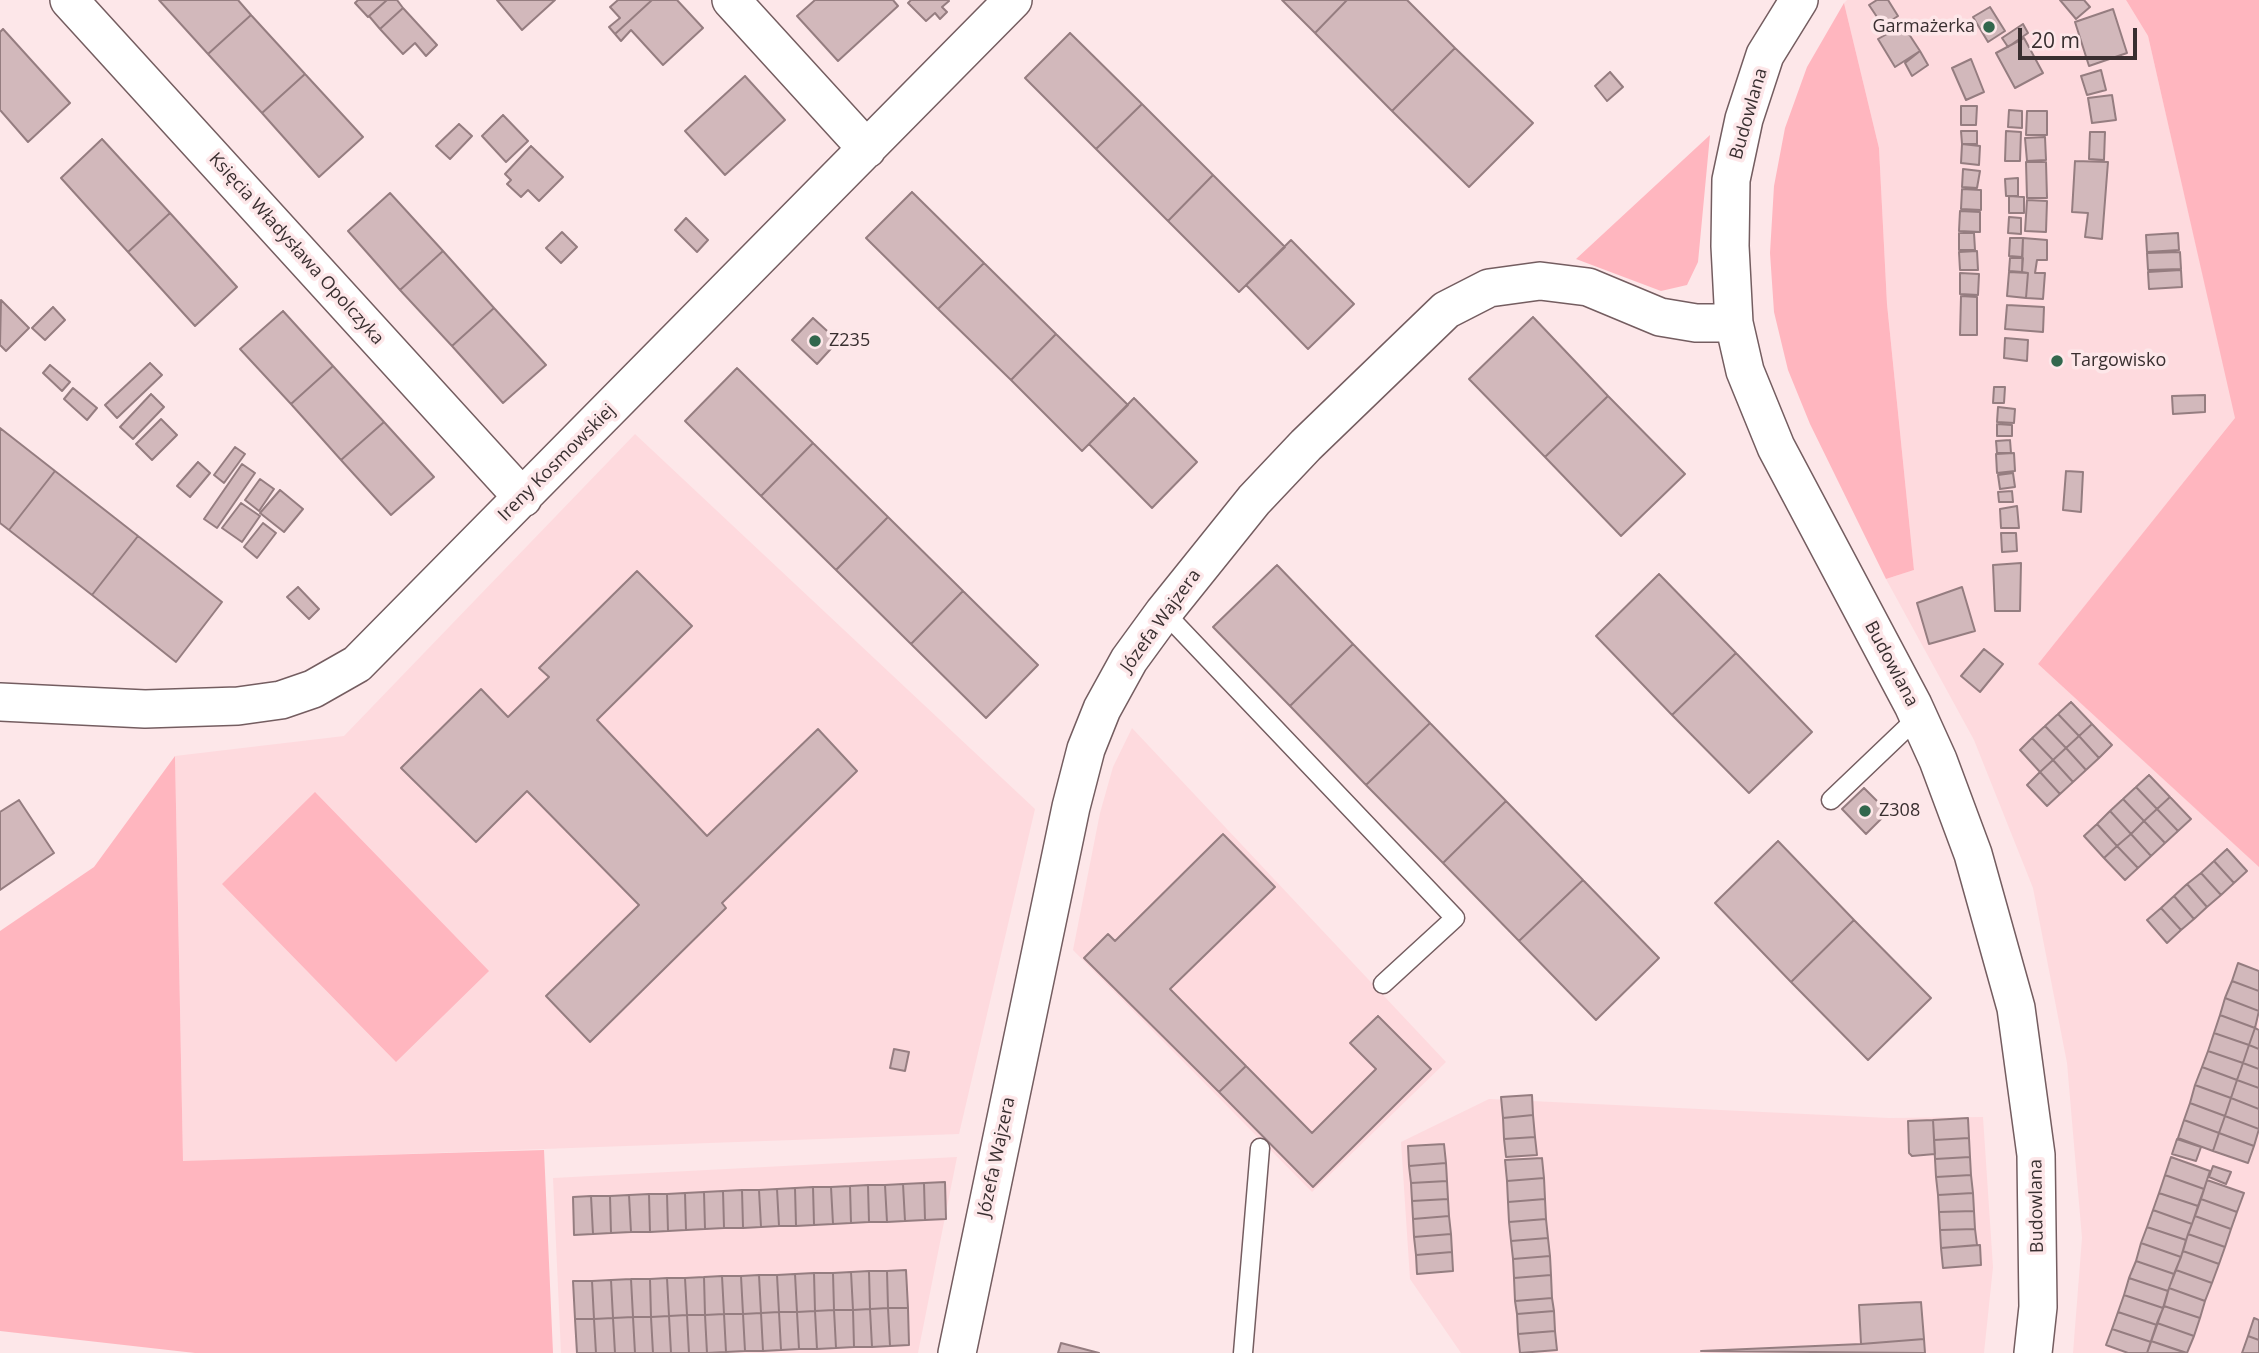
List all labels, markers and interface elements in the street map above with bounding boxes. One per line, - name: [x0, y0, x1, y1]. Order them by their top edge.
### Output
- scale bar: [2021, 14, 2140, 58]
- place label: Garmażerka: [1873, 16, 1975, 38]
- marker: Garmażerka: [1981, 19, 1997, 35]
- text: 20 m: [2031, 26, 2080, 54]
- street label: Budowlana: [1726, 66, 1772, 162]
- street label: Księcia Władysława Opolczyka: [204, 149, 388, 349]
- place label: Z235: [829, 330, 870, 352]
- marker: Z235: [807, 333, 823, 349]
- place label: Targowisko: [2071, 350, 2166, 372]
- marker: Targowisko: [2049, 353, 2065, 369]
- street label: Ireny Kosmowskiej: [494, 400, 620, 526]
- street label: Józefa Wajzera: [1116, 565, 1206, 677]
- street label: Budowlana: [1859, 617, 1923, 711]
- place label: Z308: [1879, 800, 1920, 822]
- marker: Z308: [1857, 803, 1873, 819]
- street label: Józefa Wajzera: [974, 1095, 1020, 1219]
- street label: Budowlana: [2025, 1159, 2049, 1253]

